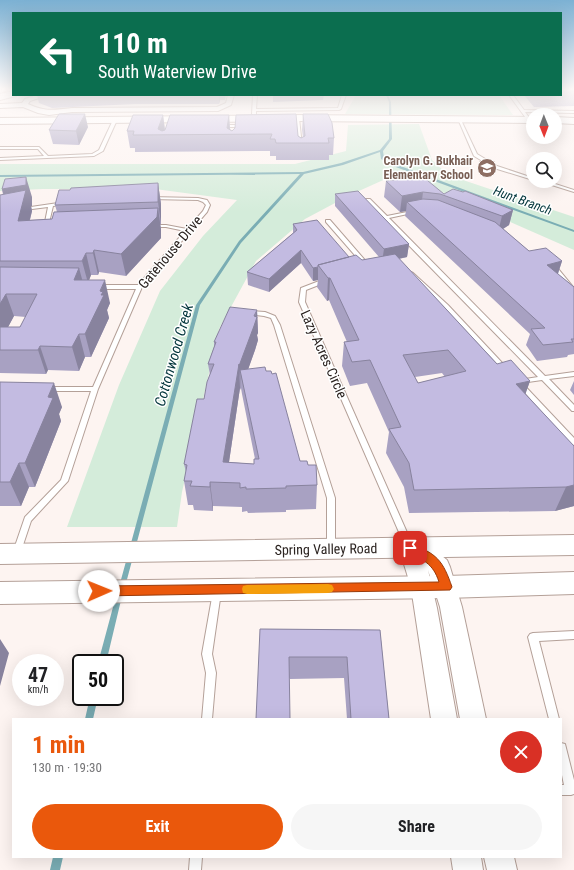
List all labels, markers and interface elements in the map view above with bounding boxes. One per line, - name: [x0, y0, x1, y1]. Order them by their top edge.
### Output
- text: 110 m: [98, 27, 168, 60]
- icon: left: [32, 28, 84, 80]
- text: South Waterview Drive: [98, 61, 257, 82]
- north arrow: [526, 108, 562, 144]
- map controls: [526, 108, 562, 188]
- button: search: [526, 152, 562, 188]
- place label: Carolyn G. Bukhair Elementary School: [383, 154, 473, 182]
- school or university icon: Carolyn G. Bukhair Elementary School: [476, 157, 498, 179]
- water label: Hunt Branch: [491, 183, 554, 218]
- street label: Gatehouse Drive: [135, 212, 205, 292]
- water label: Cottonwood Creek: [151, 301, 197, 408]
- street label: Lazy Acres Circle: [297, 307, 351, 401]
- pin: [393, 531, 427, 565]
- icon: arrive: [399, 537, 421, 559]
- street label: Spring Valley Road: [274, 540, 378, 558]
- position arrow: [78, 570, 120, 612]
- speed limit sign: 50: [72, 654, 124, 706]
- text: 47: [28, 663, 48, 687]
- text: km/h: [28, 684, 48, 695]
- text: 1 min: [32, 731, 85, 759]
- button: close: [500, 731, 542, 773]
- text: 130 m · 19:30: [32, 760, 102, 775]
- button: Exit: [32, 804, 283, 850]
- button: Share: [291, 804, 542, 850]

